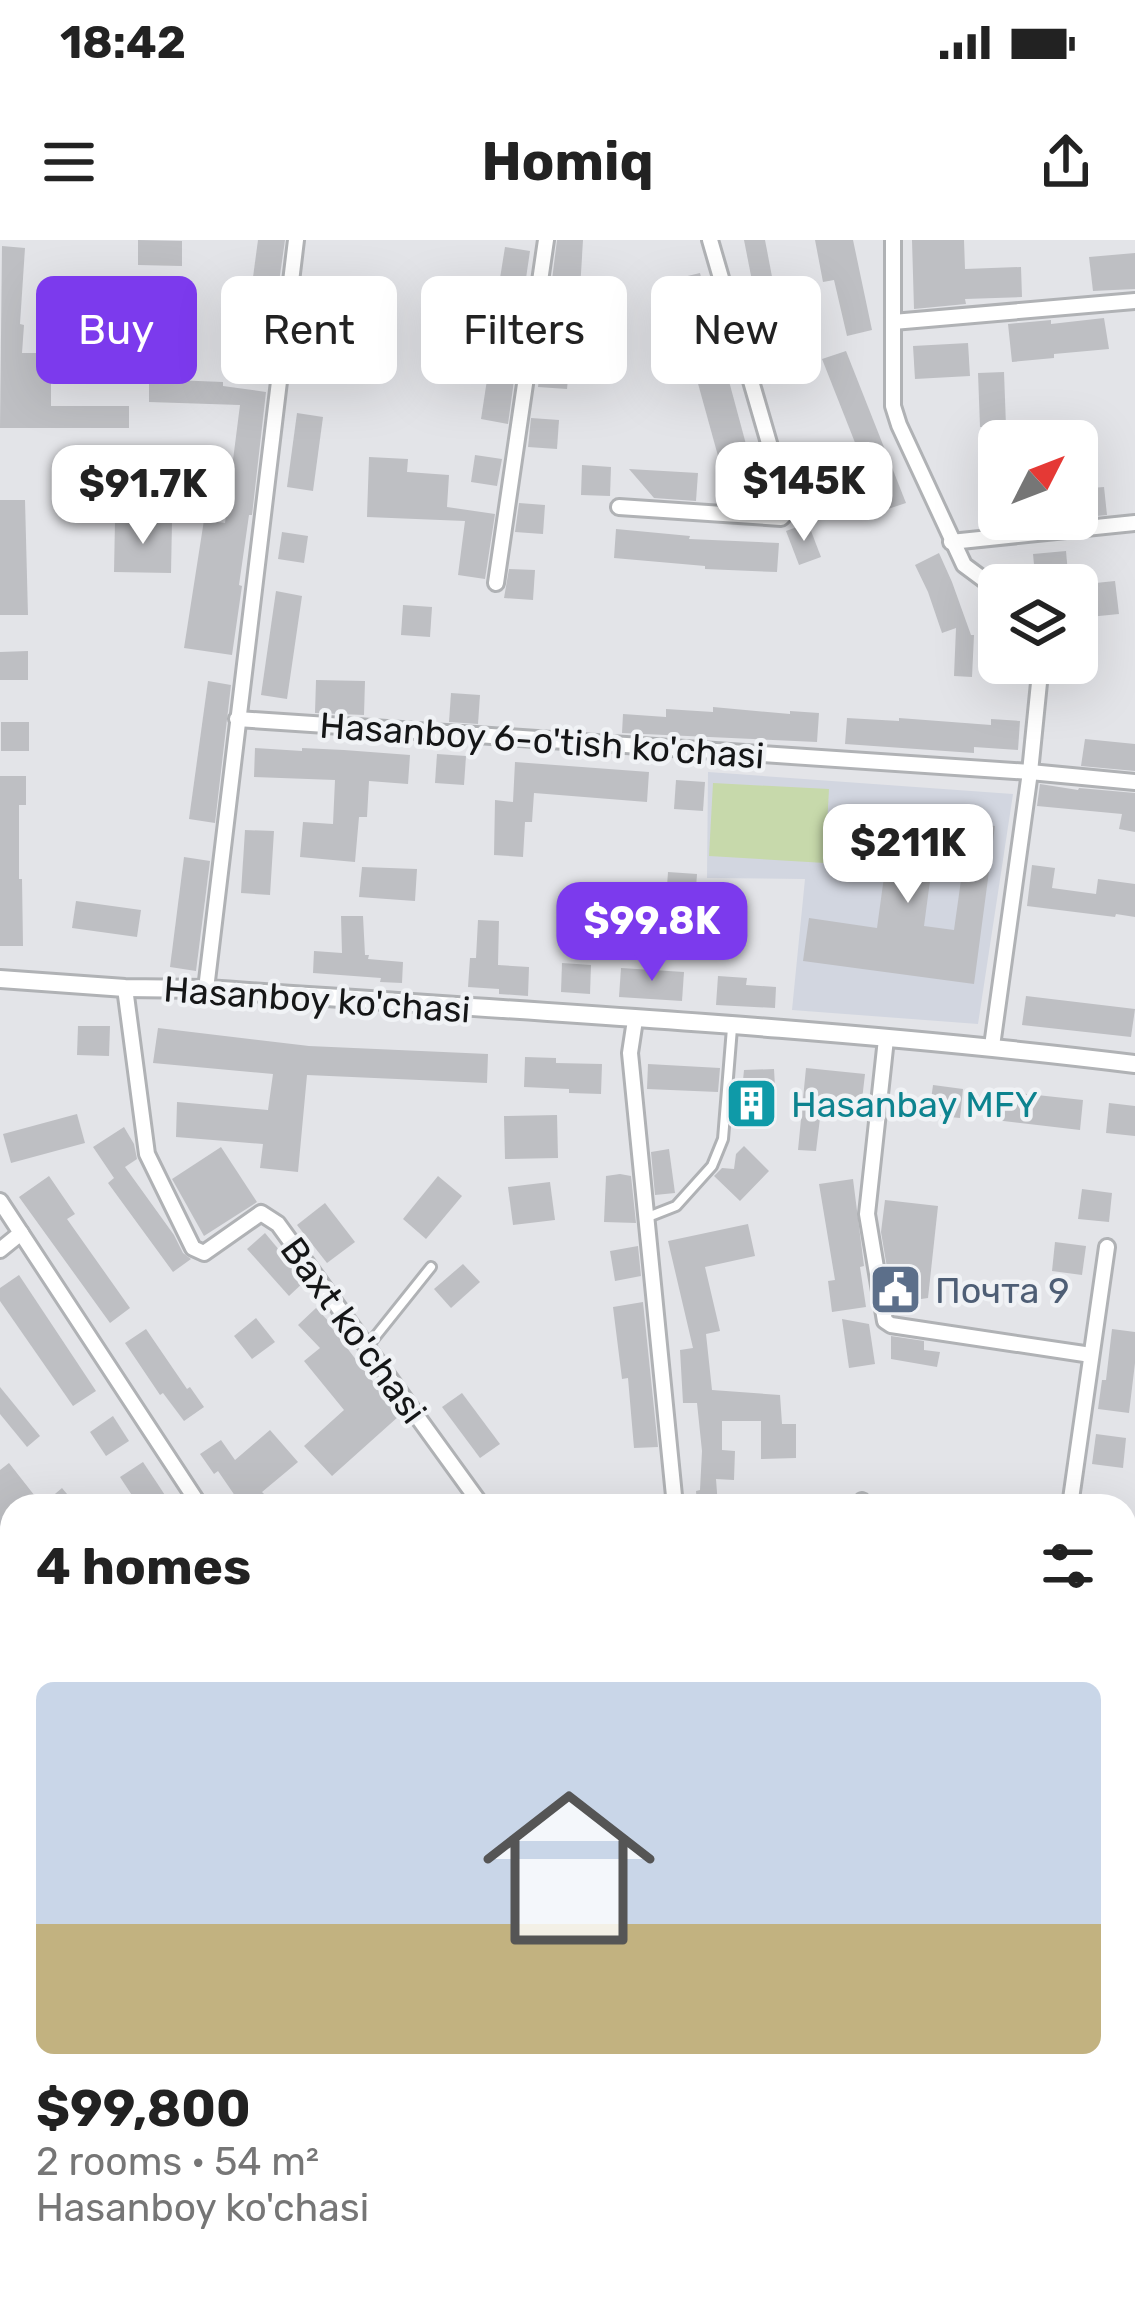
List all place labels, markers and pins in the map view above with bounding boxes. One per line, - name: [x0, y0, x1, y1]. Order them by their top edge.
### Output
- pin: $145K: [720, 442, 888, 544]
- pin: $91.7K: [45, 445, 241, 547]
- pin: $211K: [824, 804, 992, 906]
- pin: $99.8K: [554, 882, 750, 984]
- building icon: Hasanbay MFY: [724, 1076, 780, 1132]
- place label: Hasanbay MFY: [791, 1083, 1038, 1126]
- public building icon: Почта 9: [868, 1262, 924, 1318]
- place label: Почта 9: [935, 1269, 1070, 1312]

